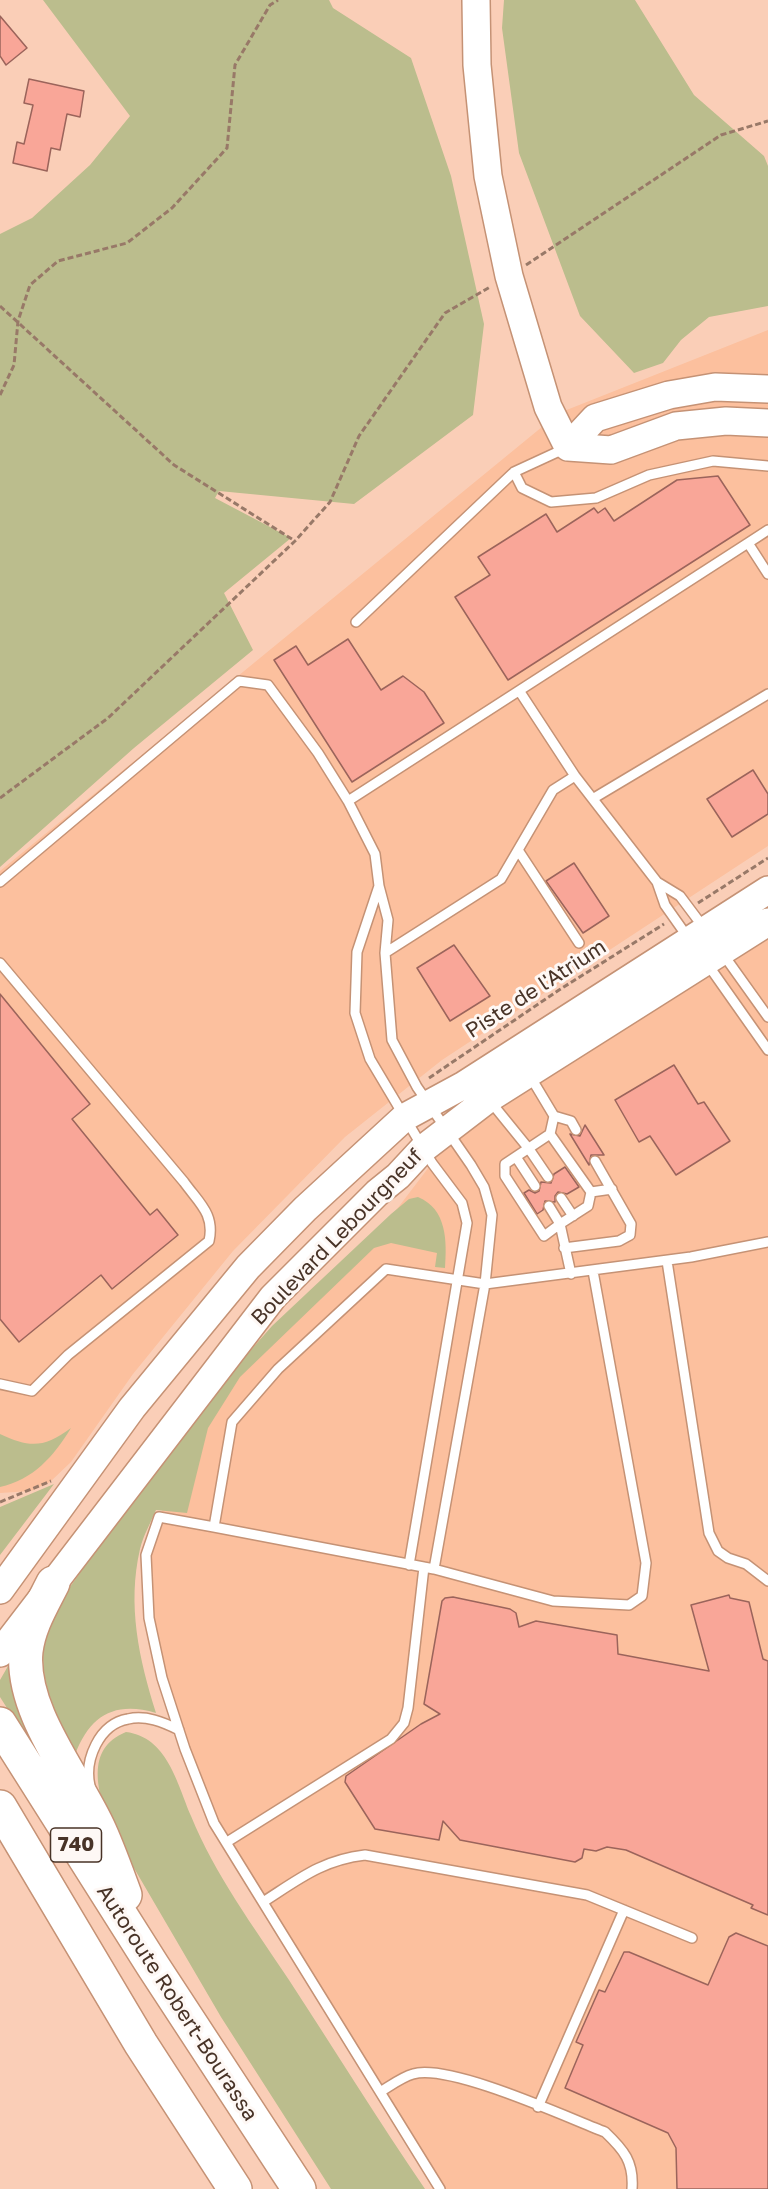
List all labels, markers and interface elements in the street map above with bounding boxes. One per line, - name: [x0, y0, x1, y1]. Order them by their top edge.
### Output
- street label: Piste de l'Atrium: [461, 934, 611, 1044]
- street label: Boulevard Lebourgneuf: [246, 1144, 428, 1330]
- road number: 740: [50, 1828, 101, 1862]
- street label: Autoroute Robert-Bourassa: [91, 1880, 263, 2126]

